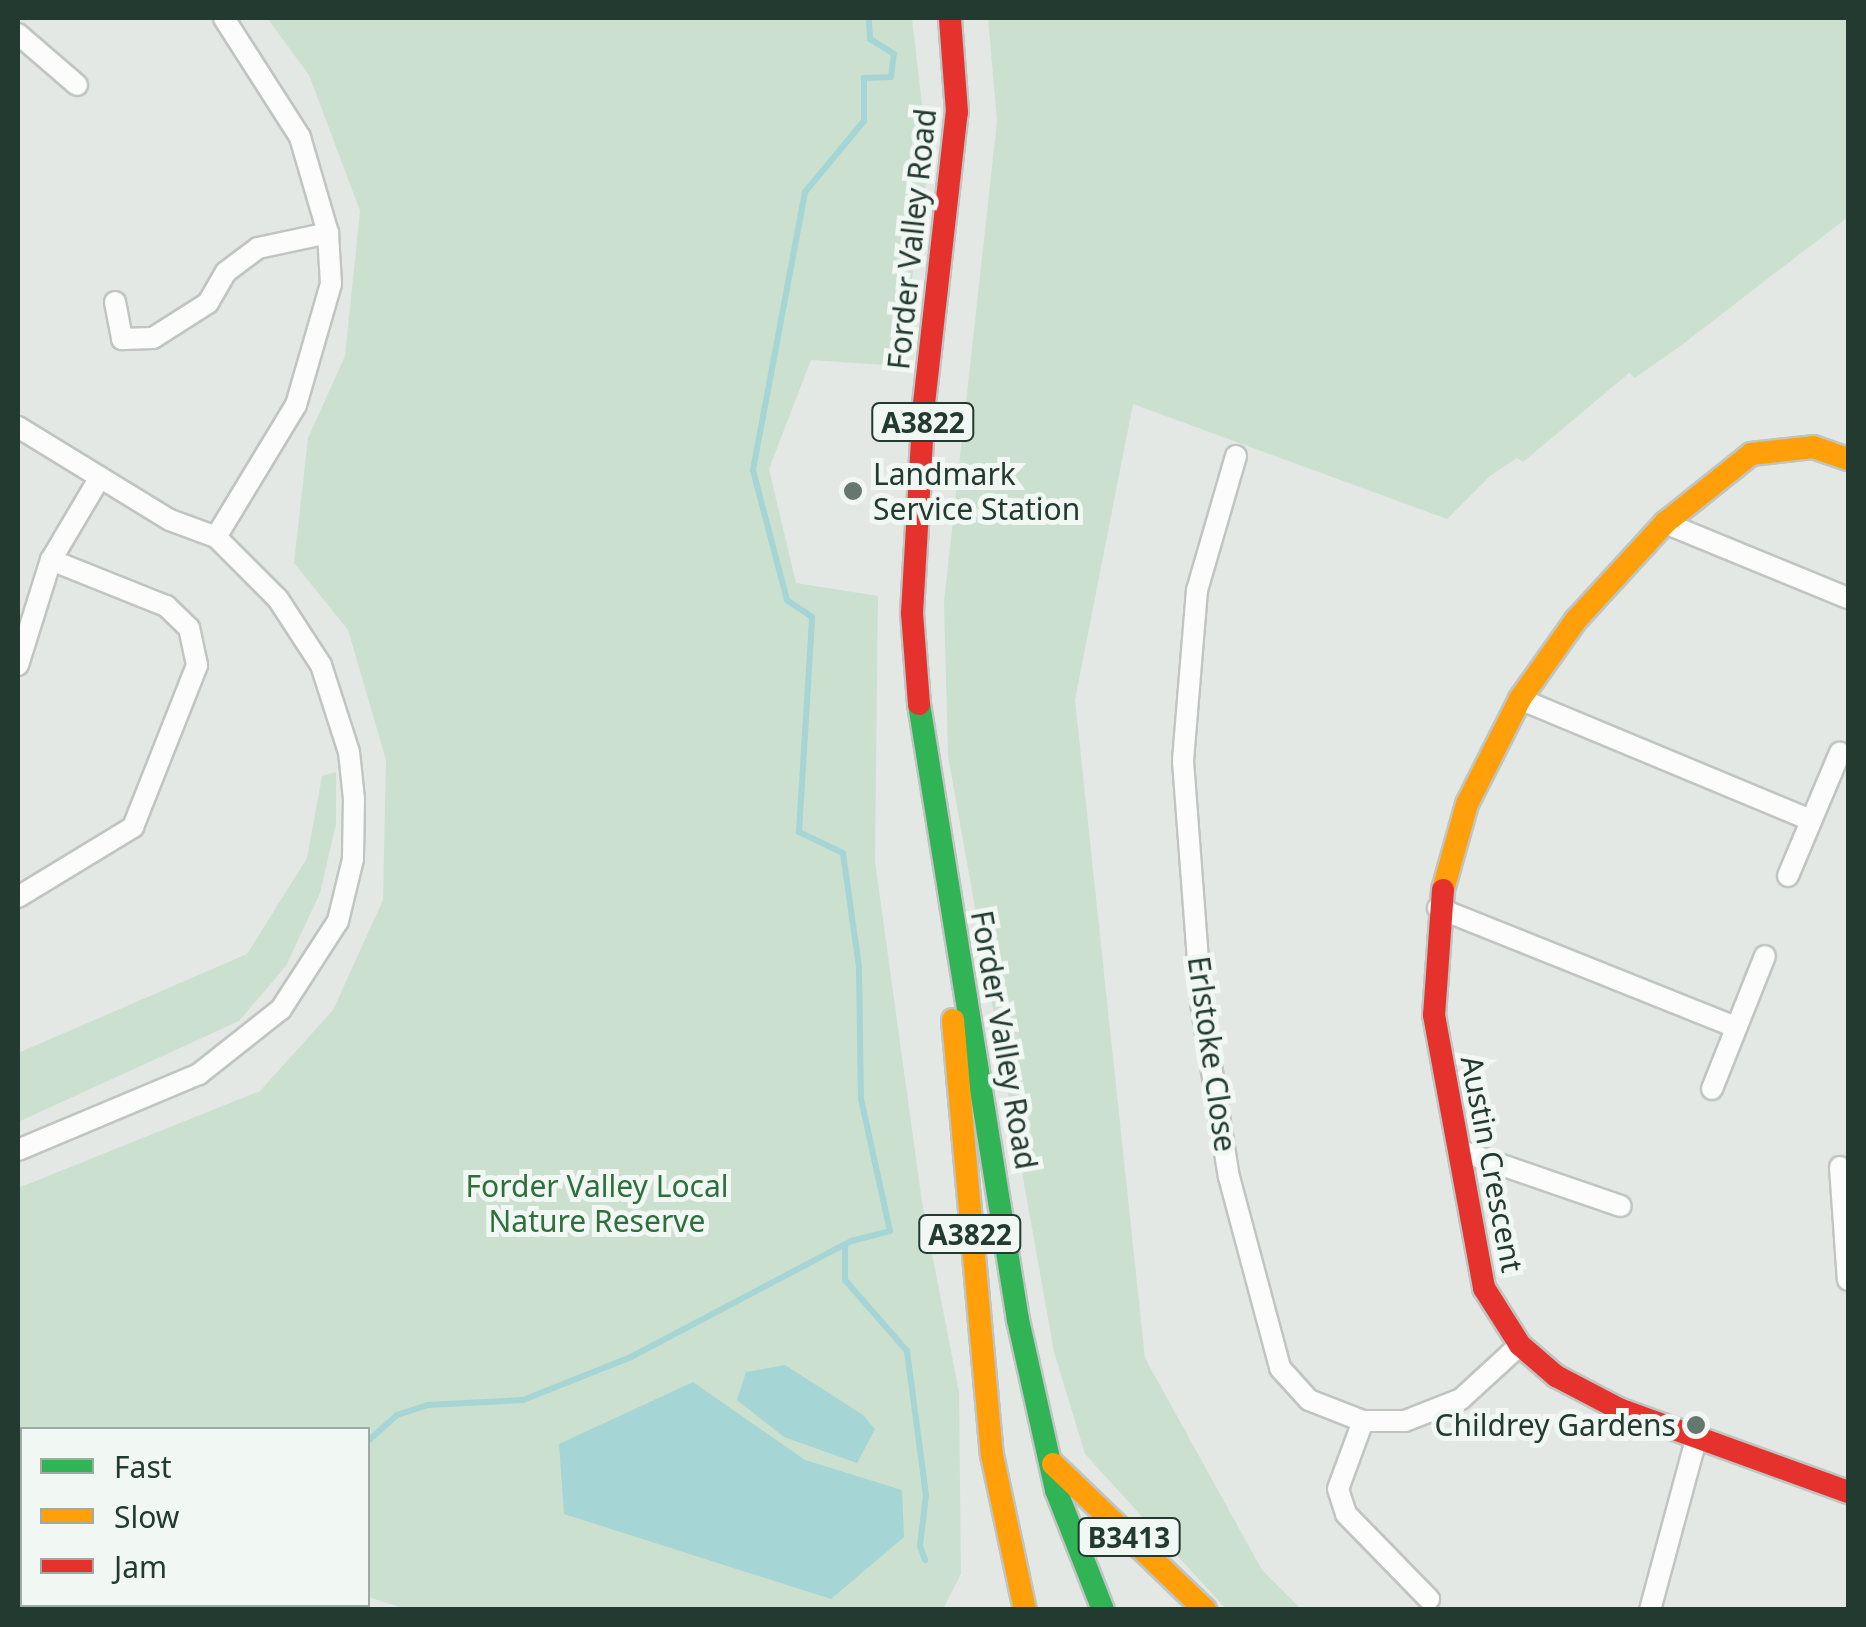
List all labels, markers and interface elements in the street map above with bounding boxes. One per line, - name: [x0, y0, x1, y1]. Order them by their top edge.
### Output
- street label: Forder Valley Road: [880, 107, 944, 371]
- road number: A3822: [870, 399, 976, 445]
- place label: Landmark Service Station: [873, 456, 1080, 526]
- marker: Landmark Service Station: [842, 480, 864, 502]
- street label: Forder Valley Road: [964, 908, 1044, 1172]
- street label: Erlstoke Close: [1180, 954, 1244, 1154]
- street label: Austin Crescent: [1453, 1053, 1531, 1275]
- park label: Forder Valley Local Nature Reserve: [465, 1168, 729, 1238]
- road number: A3822: [918, 1211, 1022, 1257]
- place label: Childrey Gardens: [1435, 1407, 1676, 1443]
- marker: Childrey Gardens: [1685, 1414, 1707, 1436]
- legend: [20, 1427, 370, 1607]
- text: Fast: [114, 1446, 172, 1487]
- text: Slow: [114, 1496, 179, 1537]
- road number: B3413: [1076, 1514, 1182, 1560]
- text: Jam: [114, 1546, 167, 1587]

